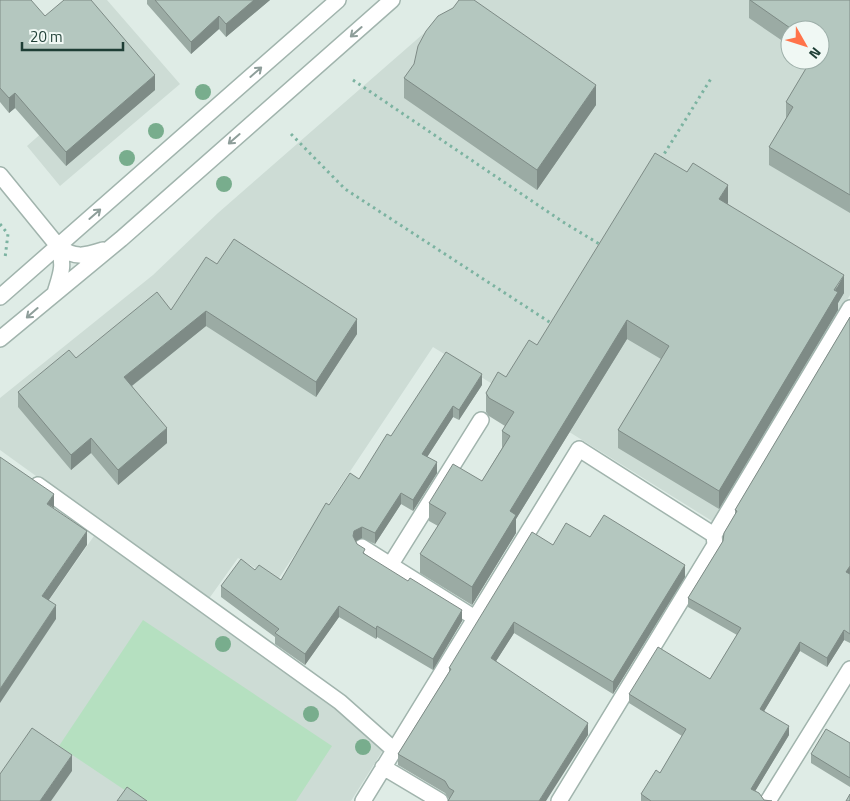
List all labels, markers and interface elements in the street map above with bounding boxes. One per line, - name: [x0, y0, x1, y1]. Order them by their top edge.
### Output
- scale bar: [22, 20, 124, 52]
- north arrow: [780, 20, 830, 70]
- text: 20 m: [30, 25, 63, 48]
- one-way arrow: [349, 26, 362, 38]
- text: N: [804, 43, 827, 64]
- one-way arrow: [249, 67, 262, 78]
- one-way arrow: [227, 134, 240, 145]
- one-way arrow: [88, 208, 101, 220]
- one-way arrow: [25, 308, 38, 319]

